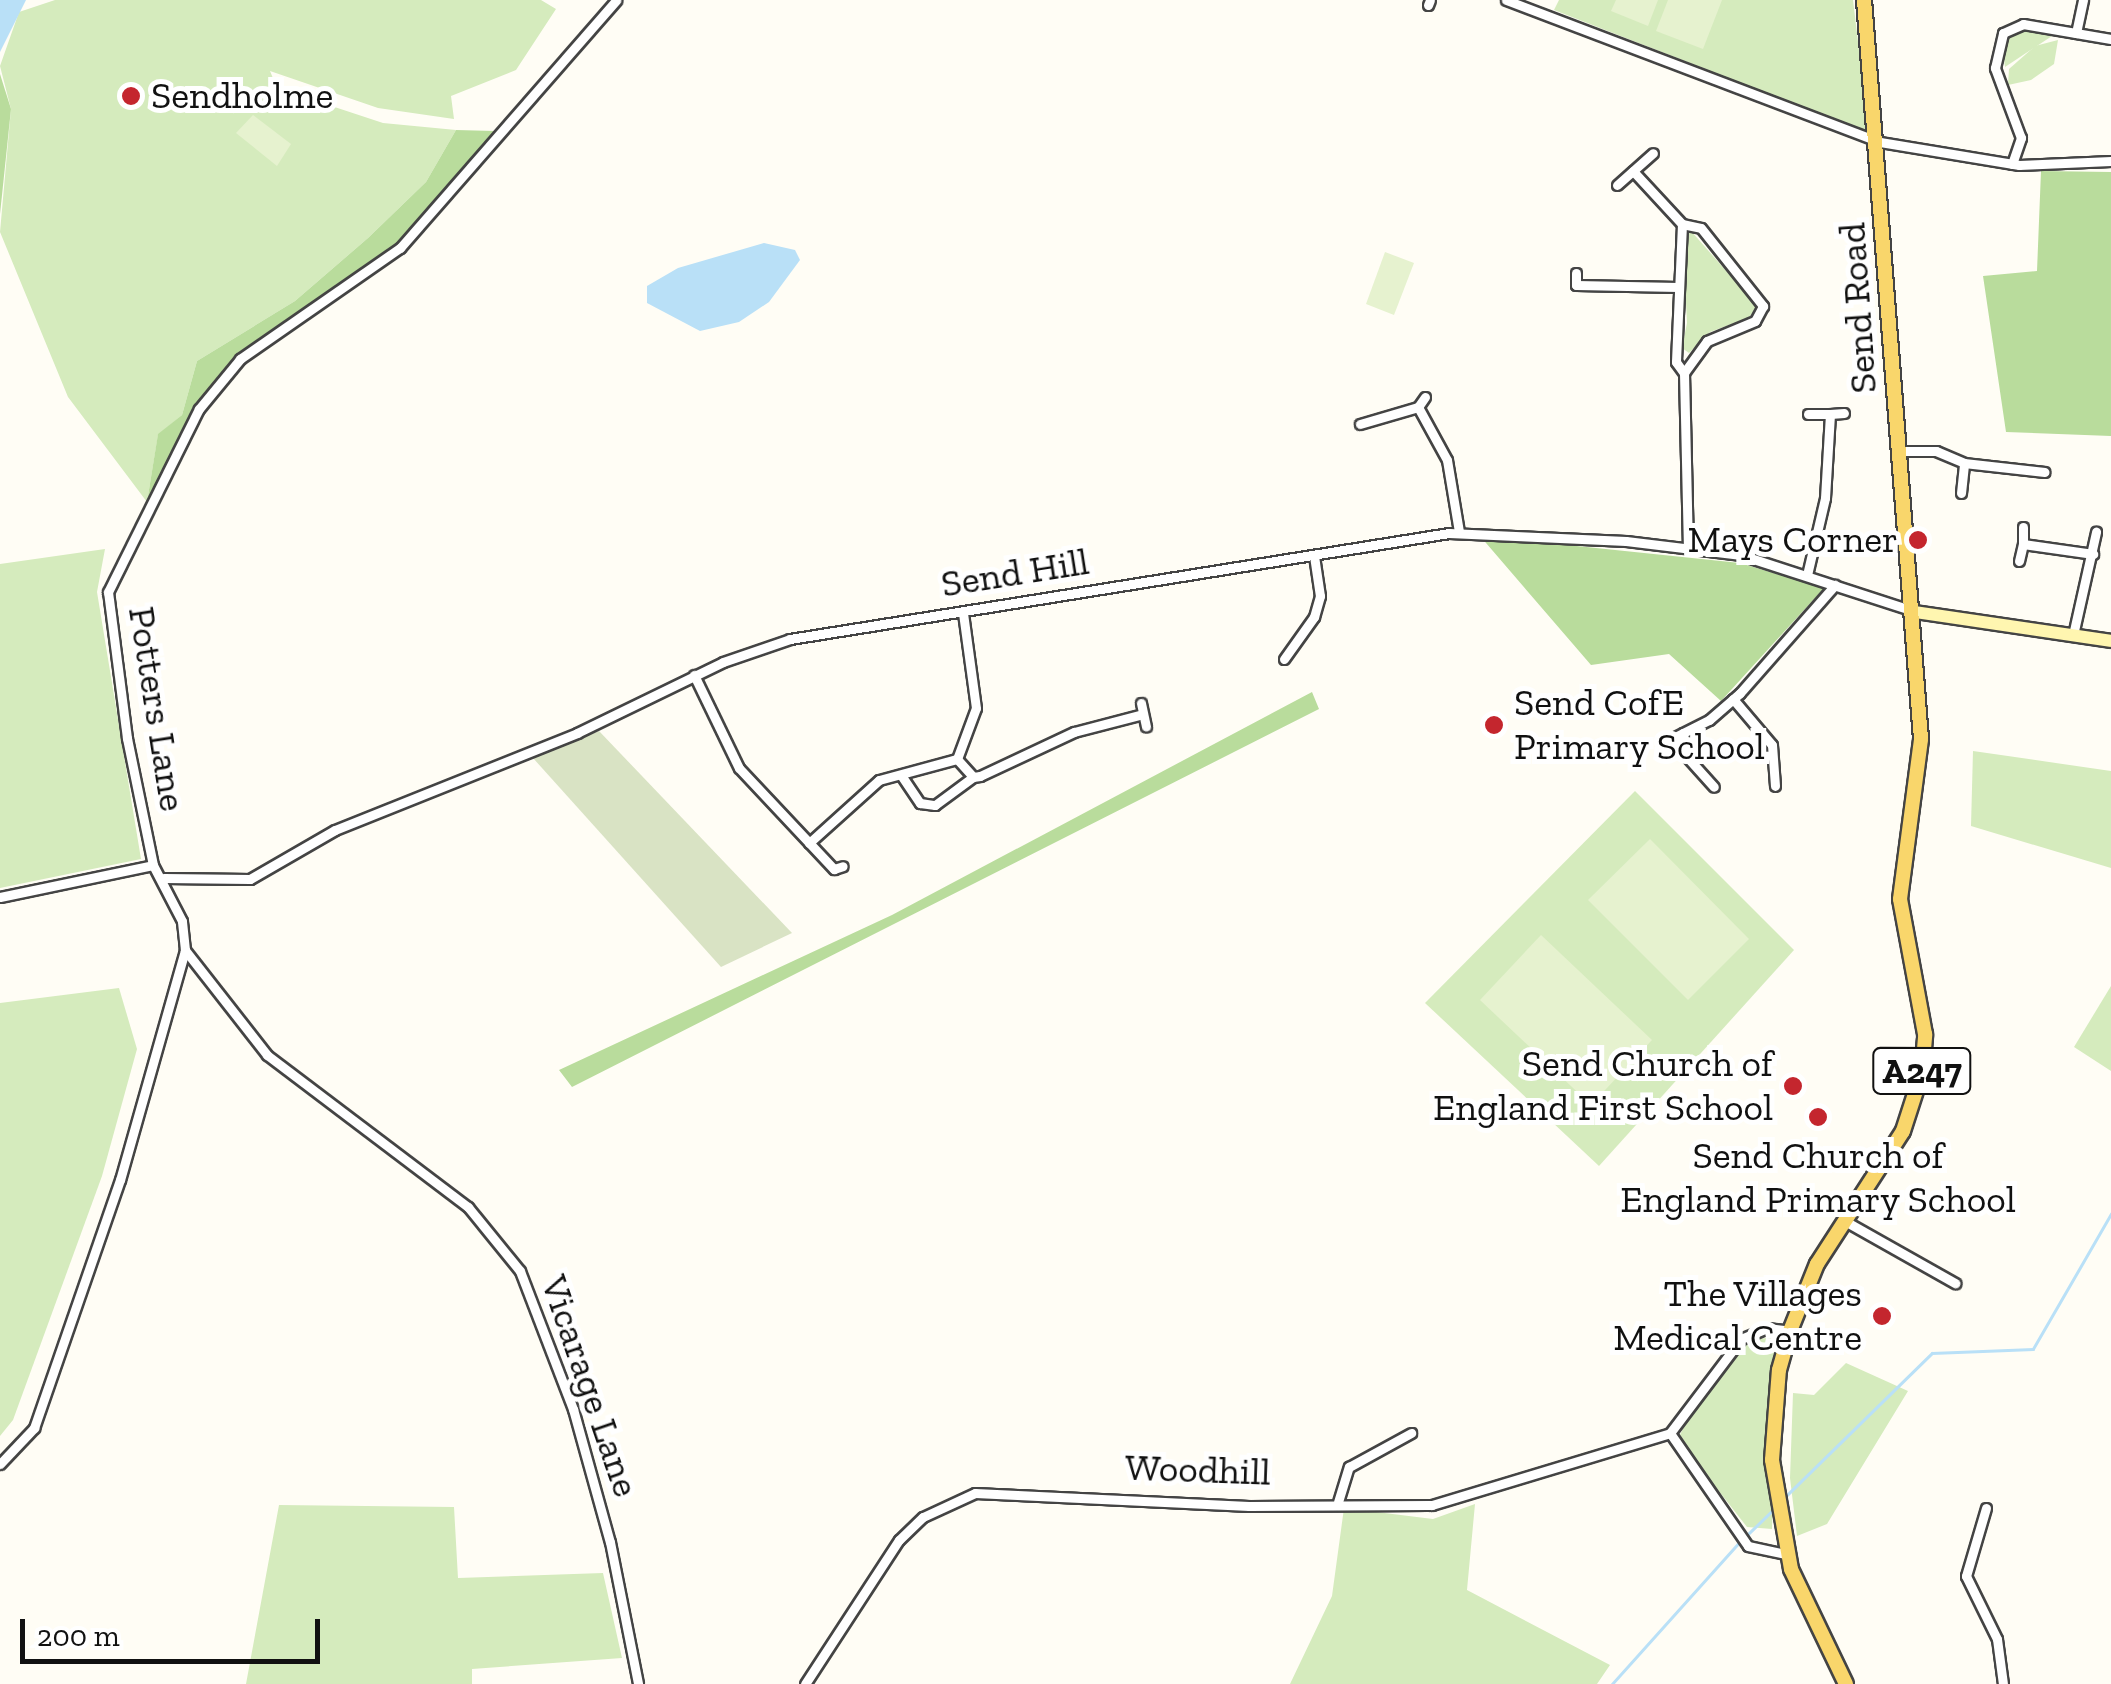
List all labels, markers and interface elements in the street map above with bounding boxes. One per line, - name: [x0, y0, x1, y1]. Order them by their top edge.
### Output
- place label: Sendholme: [151, 73, 333, 119]
- marker: Sendholme: [120, 85, 142, 107]
- street label: Send Road: [1829, 221, 1887, 395]
- place label: Mays Corner: [1688, 517, 1898, 563]
- marker: Mays Corner: [1907, 529, 1929, 551]
- street label: Send Hill: [938, 539, 1092, 607]
- street label: Potters Lane: [118, 603, 196, 815]
- place label: Send CofE Primary School: [1514, 680, 1766, 769]
- marker: Send CofE Primary School: [1483, 714, 1505, 736]
- place label: Send Church of England First School: [1433, 1041, 1773, 1130]
- road number: A247: [1872, 1041, 1972, 1101]
- marker: Send Church of England First School: [1782, 1075, 1804, 1097]
- marker: Send Church of England Primary School: [1807, 1106, 1829, 1128]
- place label: Send Church of England Primary School: [1620, 1133, 2016, 1222]
- street label: Vicarage Lane: [531, 1269, 649, 1503]
- place label: The Villages Medical Centre: [1613, 1271, 1862, 1360]
- marker: The Villages Medical Centre: [1871, 1305, 1893, 1327]
- street label: Woodhill: [1124, 1445, 1272, 1495]
- scale bar: [25, 1599, 325, 1661]
- text: 200 m: [37, 1618, 120, 1654]

